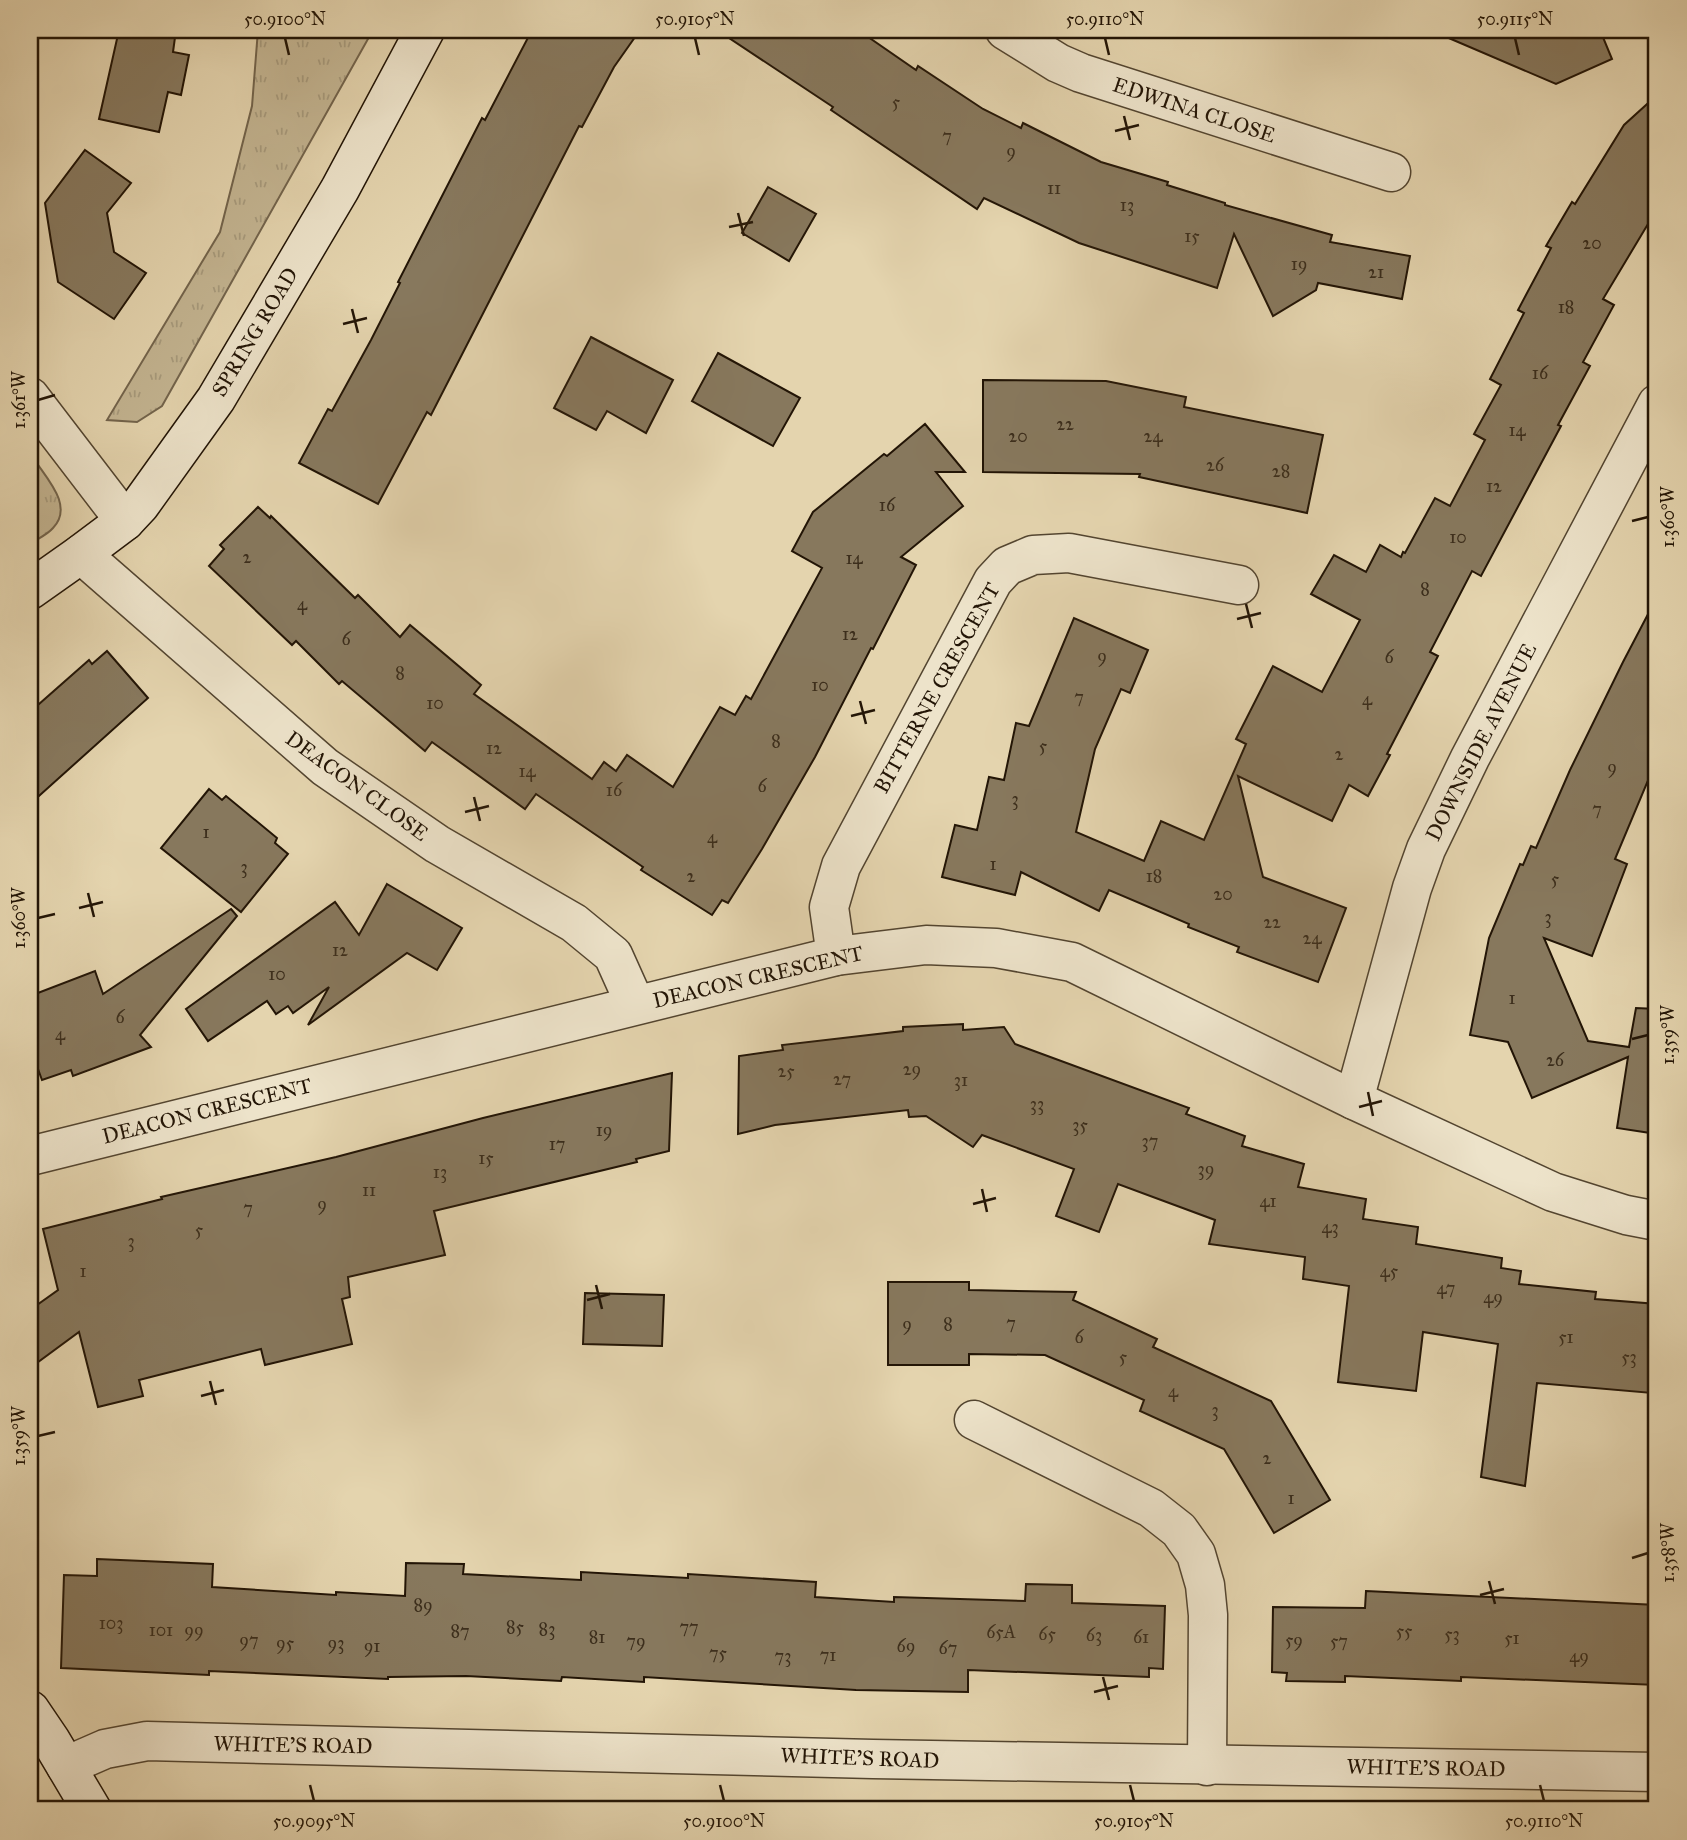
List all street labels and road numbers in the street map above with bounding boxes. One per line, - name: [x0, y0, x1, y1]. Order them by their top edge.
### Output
- street label: EDWINA CLOSE: [1109, 71, 1279, 149]
- street label: SPRING ROAD: [206, 263, 304, 401]
- street label: BITTERNE CRESCENT: [868, 578, 1006, 798]
- street label: DOWNSIDE AVENUE: [1420, 639, 1542, 845]
- street label: DEACON CLOSE: [280, 725, 434, 847]
- street label: DEACON CRESCENT: [650, 940, 866, 1014]
- street label: DEACON CRESCENT: [99, 1072, 315, 1150]
- street label: WHITE'S ROAD: [213, 1731, 373, 1759]
- street label: WHITE'S ROAD: [780, 1742, 940, 1774]
- street label: WHITE'S ROAD: [1346, 1754, 1506, 1782]

